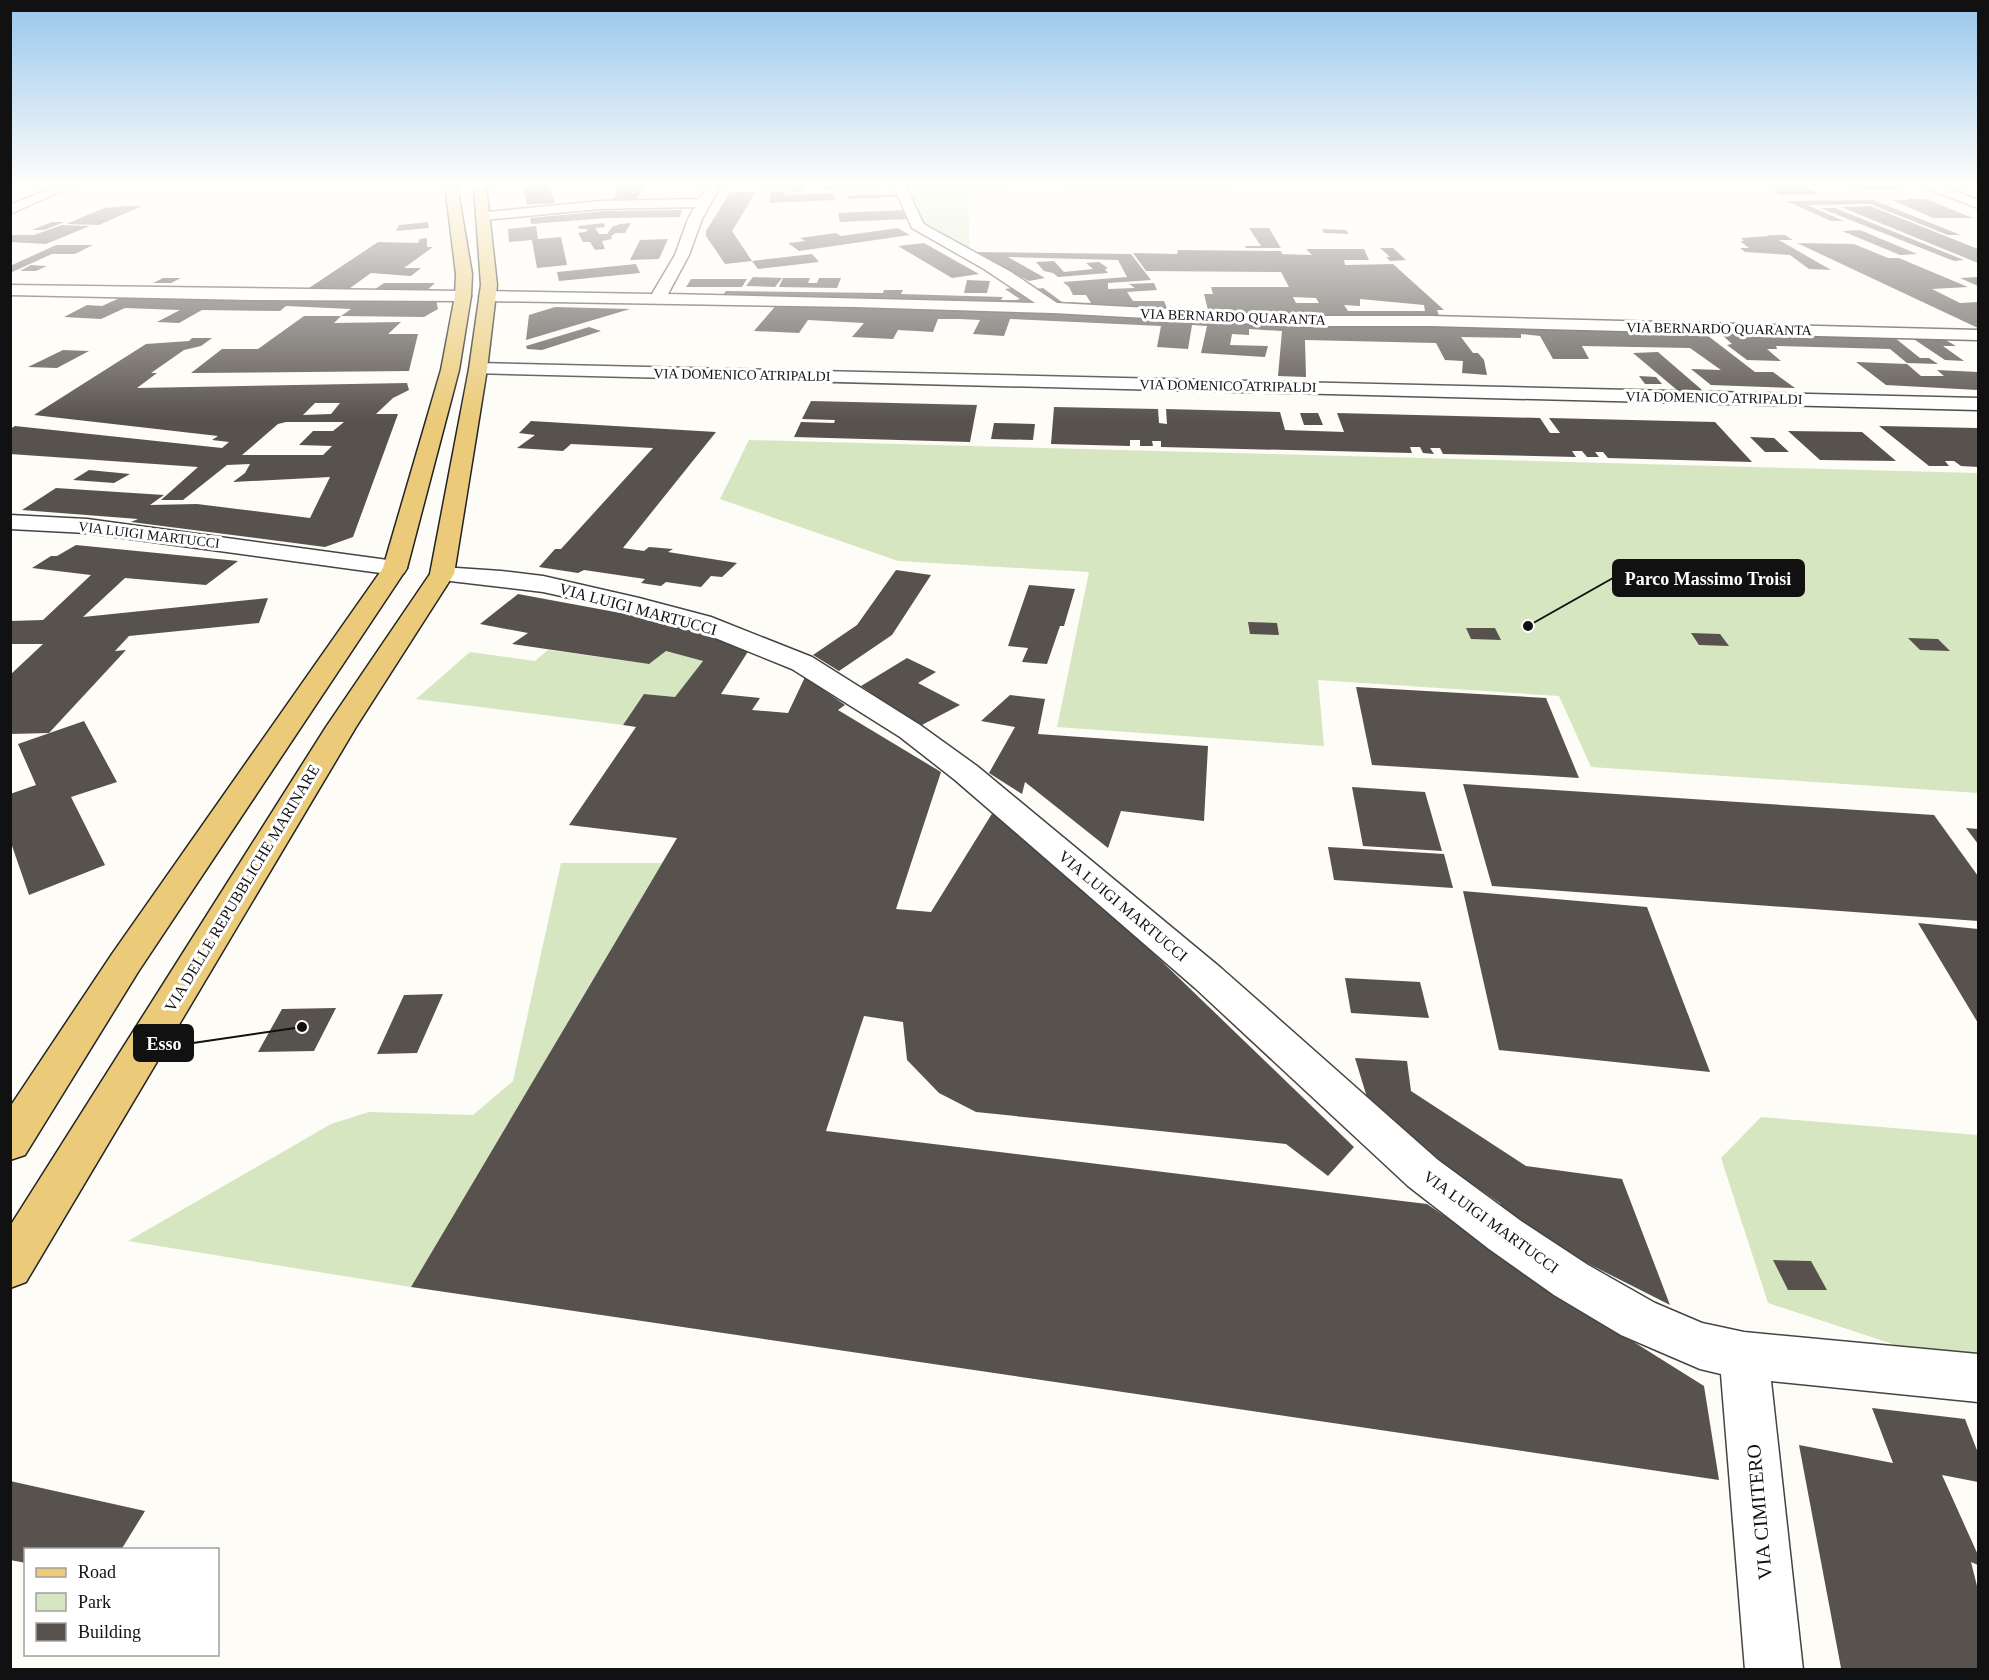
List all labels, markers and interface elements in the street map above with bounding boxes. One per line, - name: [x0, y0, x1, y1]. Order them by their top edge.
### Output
- street label: VIA BERNARDO QUARANTA: [1140, 306, 1327, 328]
- street label: VIA BERNARDO QUARANTA: [1626, 320, 1813, 338]
- street label: VIA DOMENICO ATRIPALDI: [653, 366, 831, 384]
- street label: VIA DOMENICO ATRIPALDI: [1139, 377, 1317, 395]
- street label: VIA DOMENICO ATRIPALDI: [1625, 389, 1803, 407]
- street label: VIA LUIGI MARTUCCI: [77, 519, 221, 551]
- callout: Parco Massimo Troisi: [1613, 560, 1804, 596]
- text: Parco Massimo Troisi: [1625, 569, 1791, 589]
- street label: VIA LUIGI MARTUCCI: [557, 580, 719, 638]
- street label: VIA DELLE REPUBBLICHE MARINARE: [161, 762, 323, 1014]
- street label: VIA LUIGI MARTUCCI: [1055, 847, 1191, 965]
- callout: Esso: [134, 1025, 193, 1061]
- text: Esso: [146, 1034, 182, 1054]
- street label: VIA LUIGI MARTUCCI: [1420, 1167, 1562, 1277]
- street label: VIA CIMITERO: [1742, 1443, 1776, 1581]
- legend: [24, 1548, 219, 1656]
- text: Road: [78, 1562, 116, 1582]
- text: Park: [78, 1592, 111, 1612]
- text: Building: [78, 1622, 141, 1642]

